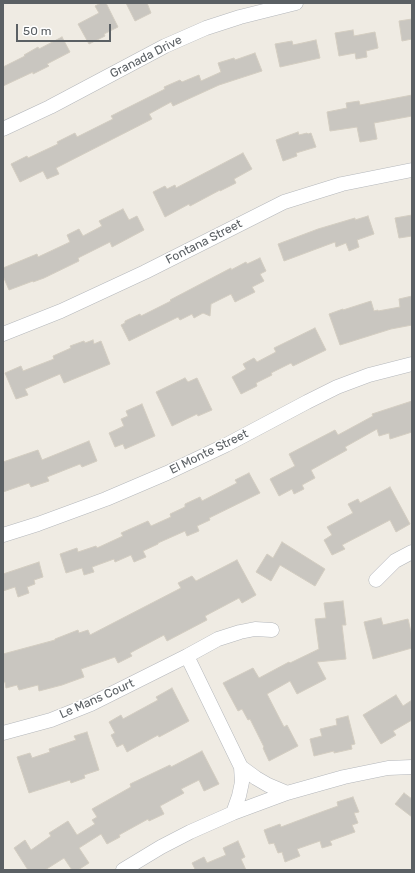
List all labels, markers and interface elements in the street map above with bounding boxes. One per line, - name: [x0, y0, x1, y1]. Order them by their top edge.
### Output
- scale bar: [18, 16, 113, 42]
- text: 50 m: [23, 24, 51, 38]
- street label: Granada Drive: [108, 33, 184, 81]
- street label: Fontana Street: [163, 217, 245, 267]
- street label: El Monte Street: [167, 427, 251, 477]
- street label: Le Mans Court: [57, 676, 137, 722]

